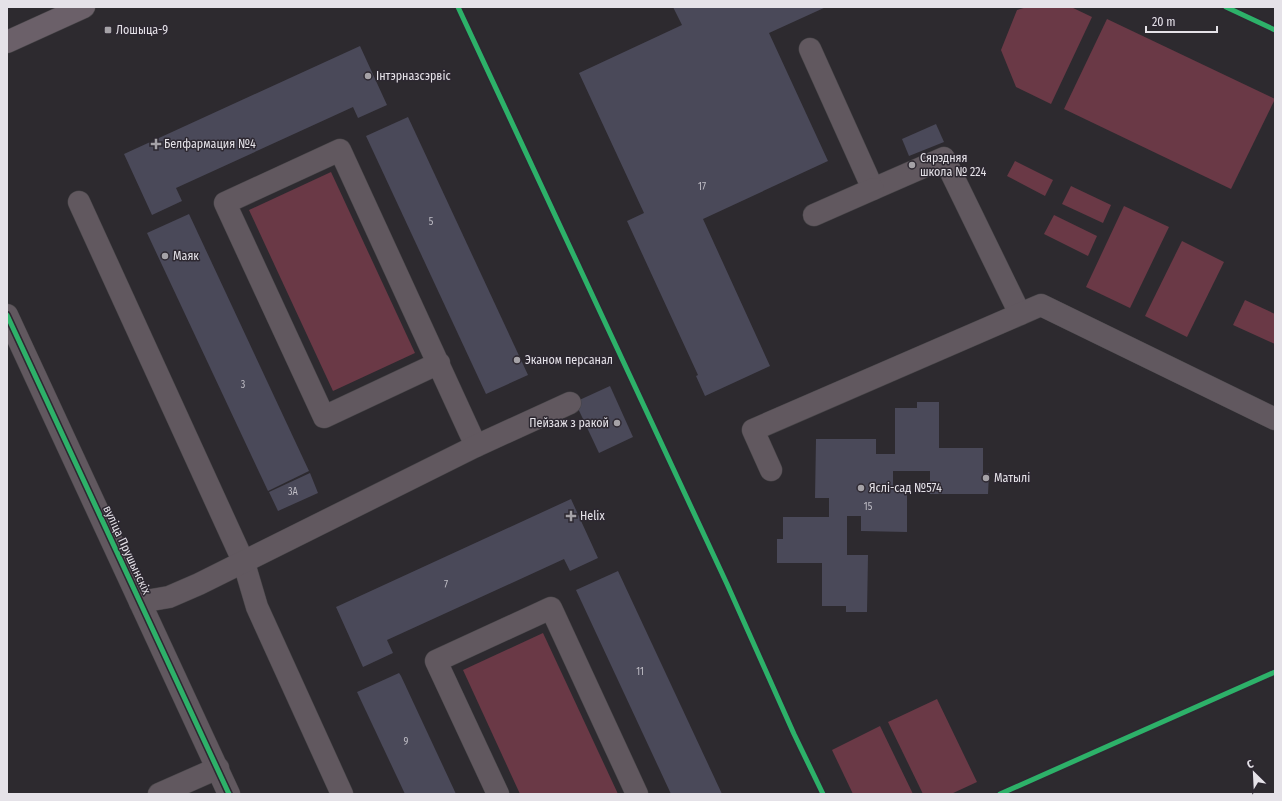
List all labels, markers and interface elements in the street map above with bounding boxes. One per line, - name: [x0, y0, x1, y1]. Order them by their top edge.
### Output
- scale bar: [1146, 8, 1217, 34]
- text: 20 m: [1152, 15, 1176, 29]
- place label: Лошыца-9: [116, 23, 168, 37]
- marker: Лошыца-9: [103, 25, 113, 35]
- place label: Інтэрназсэрвіс: [376, 69, 451, 83]
- marker: Інтэрназсэрвіс: [363, 71, 373, 81]
- place label: Белфармация №4: [164, 137, 256, 151]
- marker: Белфармация №4: [151, 139, 161, 149]
- place label: Сярэдняя школа № 224: [920, 151, 986, 179]
- marker: Сярэдняя школа № 224: [907, 160, 917, 170]
- house number: 17: [698, 181, 706, 193]
- house number: 5: [429, 216, 434, 228]
- place label: Маяк: [173, 249, 199, 263]
- marker: Маяк: [160, 251, 170, 261]
- place label: Эканом персанал: [525, 353, 613, 367]
- marker: Эканом персанал: [512, 355, 522, 365]
- house number: 3: [241, 379, 246, 391]
- place label: Пейзаж з ракой: [529, 416, 609, 430]
- marker: Пейзаж з ракой: [612, 418, 622, 428]
- place label: Матылі: [994, 471, 1030, 485]
- marker: Матылі: [981, 473, 991, 483]
- place label: Яслі-сад №574: [869, 481, 942, 495]
- marker: Яслі-сад №574: [856, 483, 866, 493]
- house number: 3А: [288, 486, 299, 498]
- house number: 15: [864, 501, 873, 513]
- street label: вуліца Прушынскіх: [100, 503, 154, 597]
- place label: Helix: [580, 509, 605, 523]
- marker: Helix: [565, 510, 577, 522]
- house number: 7: [444, 579, 448, 591]
- house number: 11: [636, 666, 644, 678]
- house number: 9: [404, 736, 409, 748]
- north arrow: [1234, 753, 1274, 793]
- text: С: [1245, 757, 1256, 771]

